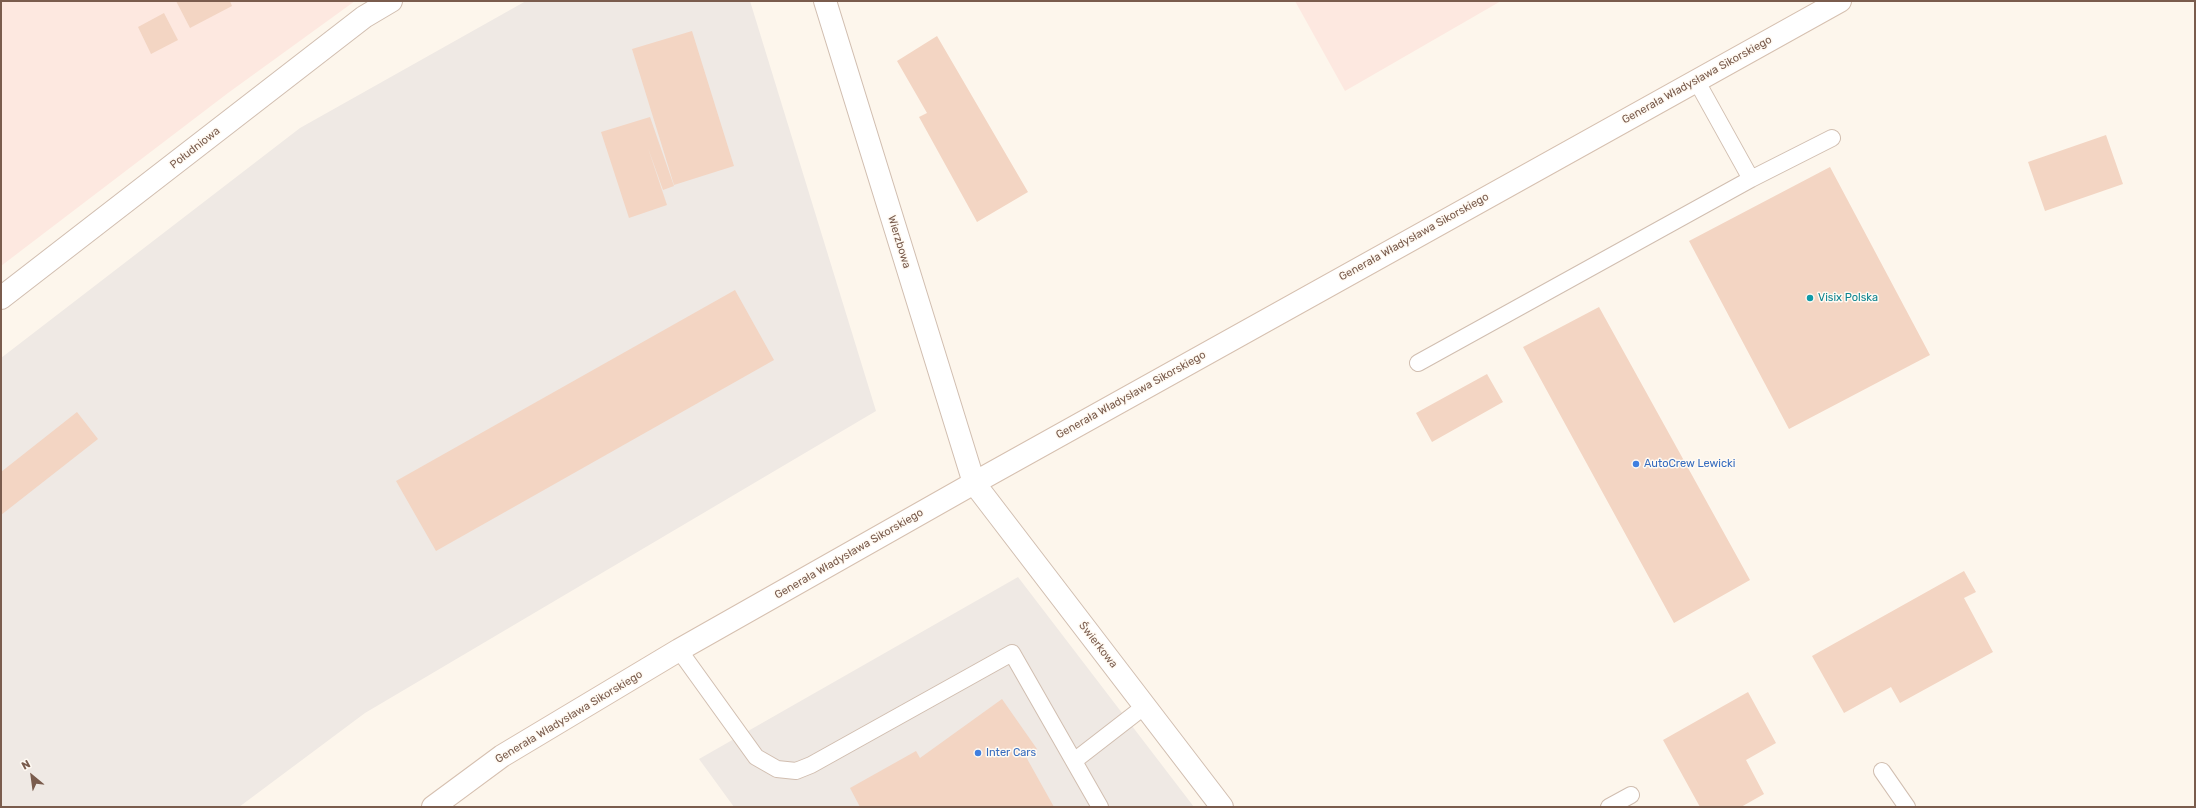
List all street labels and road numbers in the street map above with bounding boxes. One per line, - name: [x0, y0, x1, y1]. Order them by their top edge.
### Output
- street label: Generała Władysława Sikorskiego: [1620, 33, 1774, 127]
- street label: Południowa: [167, 124, 223, 172]
- street label: Generała Władysława Sikorskiego: [1337, 190, 1491, 284]
- street label: Wierzbowa: [885, 214, 913, 270]
- street label: Generała Władysława Sikorskiego: [1054, 348, 1208, 442]
- street label: Generała Władysława Sikorskiego: [772, 506, 926, 602]
- street label: Świerkowa: [1076, 619, 1120, 671]
- street label: Generała Władysława Sikorskiego: [493, 668, 645, 766]

